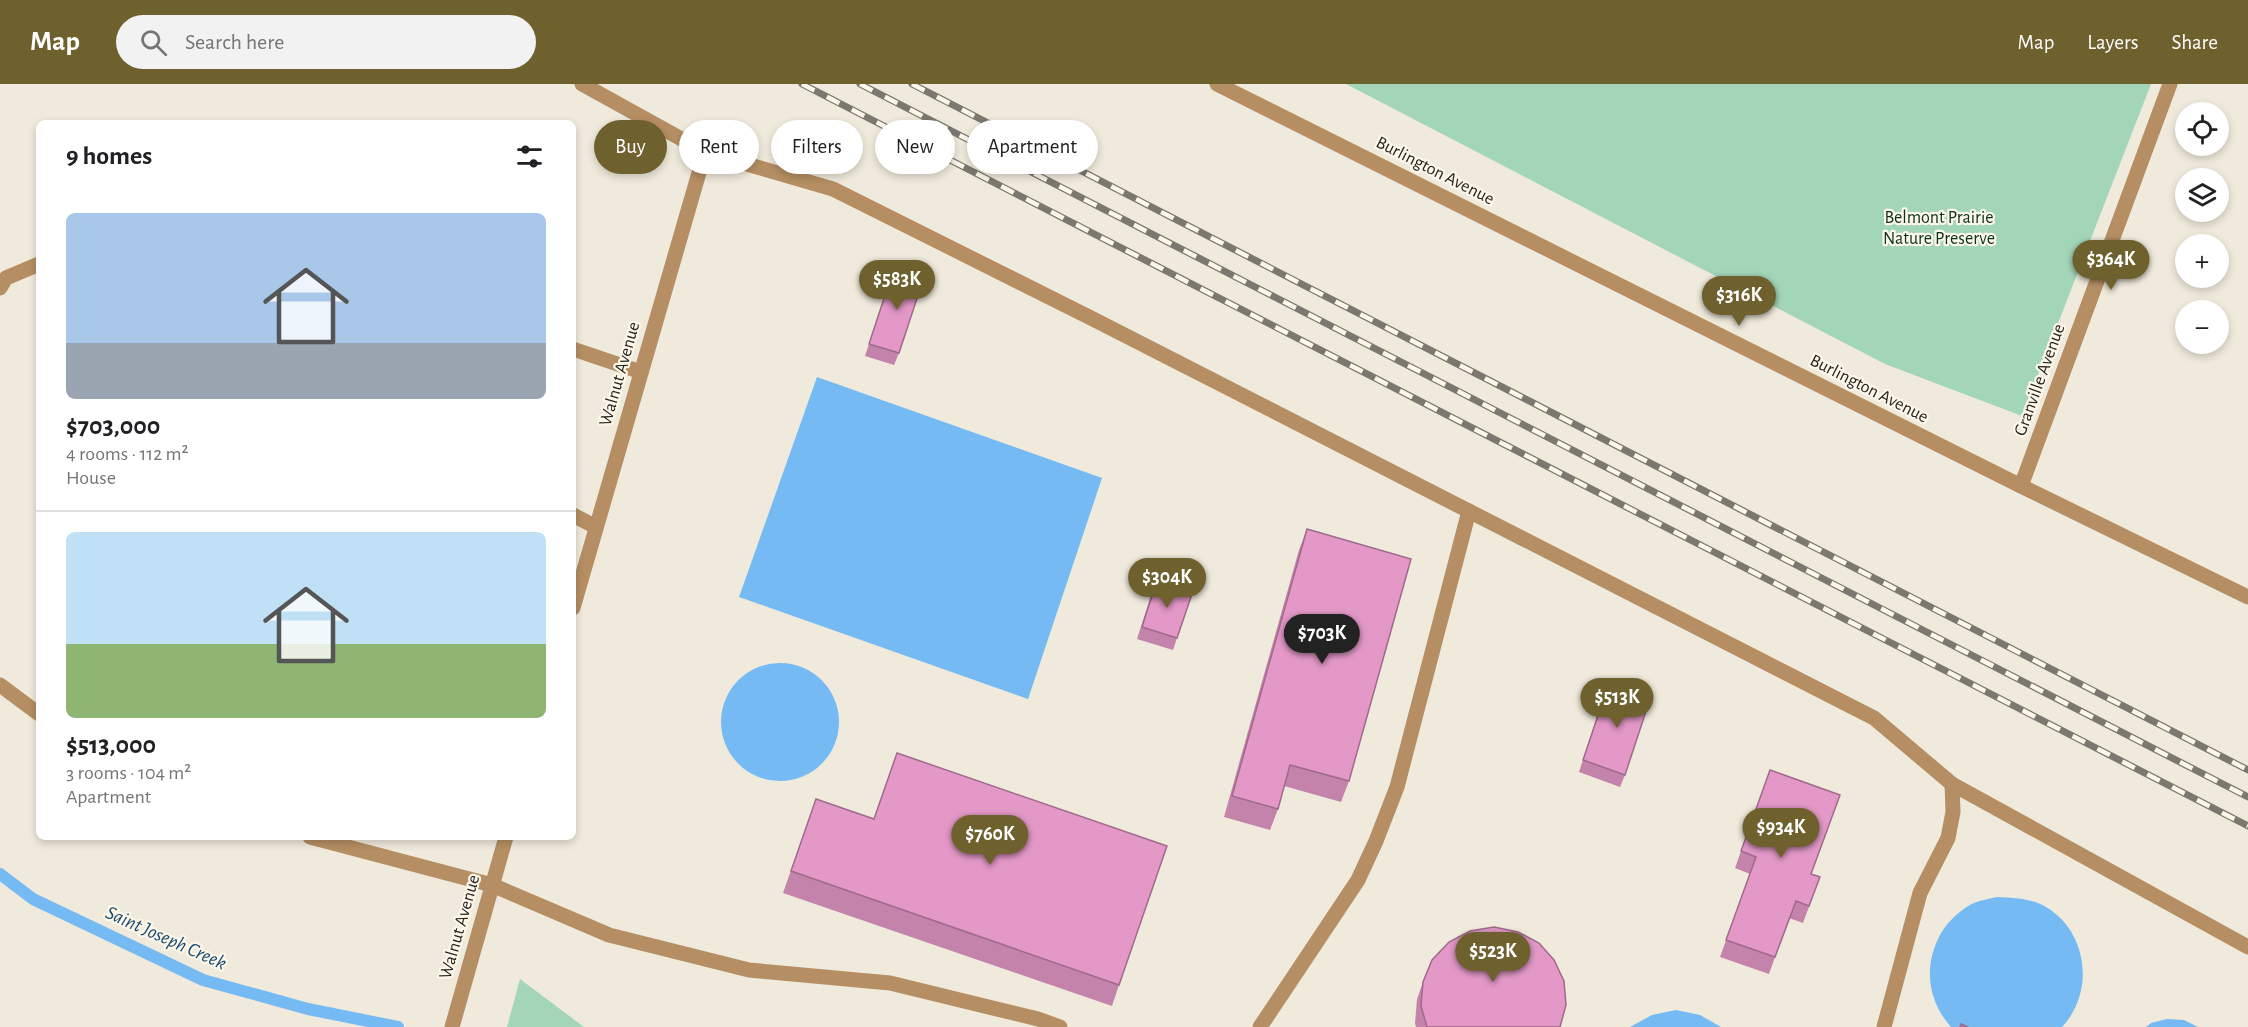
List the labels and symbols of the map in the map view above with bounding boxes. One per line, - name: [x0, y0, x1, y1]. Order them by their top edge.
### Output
- street label: Burlington Avenue: [1373, 133, 1497, 209]
- park label: Belmont Prairie Nature Preserve: [1883, 209, 1995, 248]
- pin: $364K: [2069, 240, 2153, 291]
- pin: $583K: [855, 260, 939, 311]
- pin: $316K: [1697, 276, 1781, 327]
- street label: Walnut Avenue: [597, 320, 643, 428]
- street label: Granville Avenue: [2011, 322, 2069, 438]
- street label: Burlington Avenue: [1807, 351, 1931, 427]
- pin: $304K: [1125, 558, 1209, 609]
- pin: $703K: [1280, 614, 1364, 665]
- pin: $513K: [1575, 678, 1659, 729]
- pin: $934K: [1739, 808, 1823, 859]
- pin: $760K: [948, 815, 1032, 866]
- street label: Walnut Avenue: [437, 873, 483, 981]
- water label: Saint Joseph Creek: [103, 902, 229, 974]
- pin: $523K: [1451, 932, 1535, 983]

